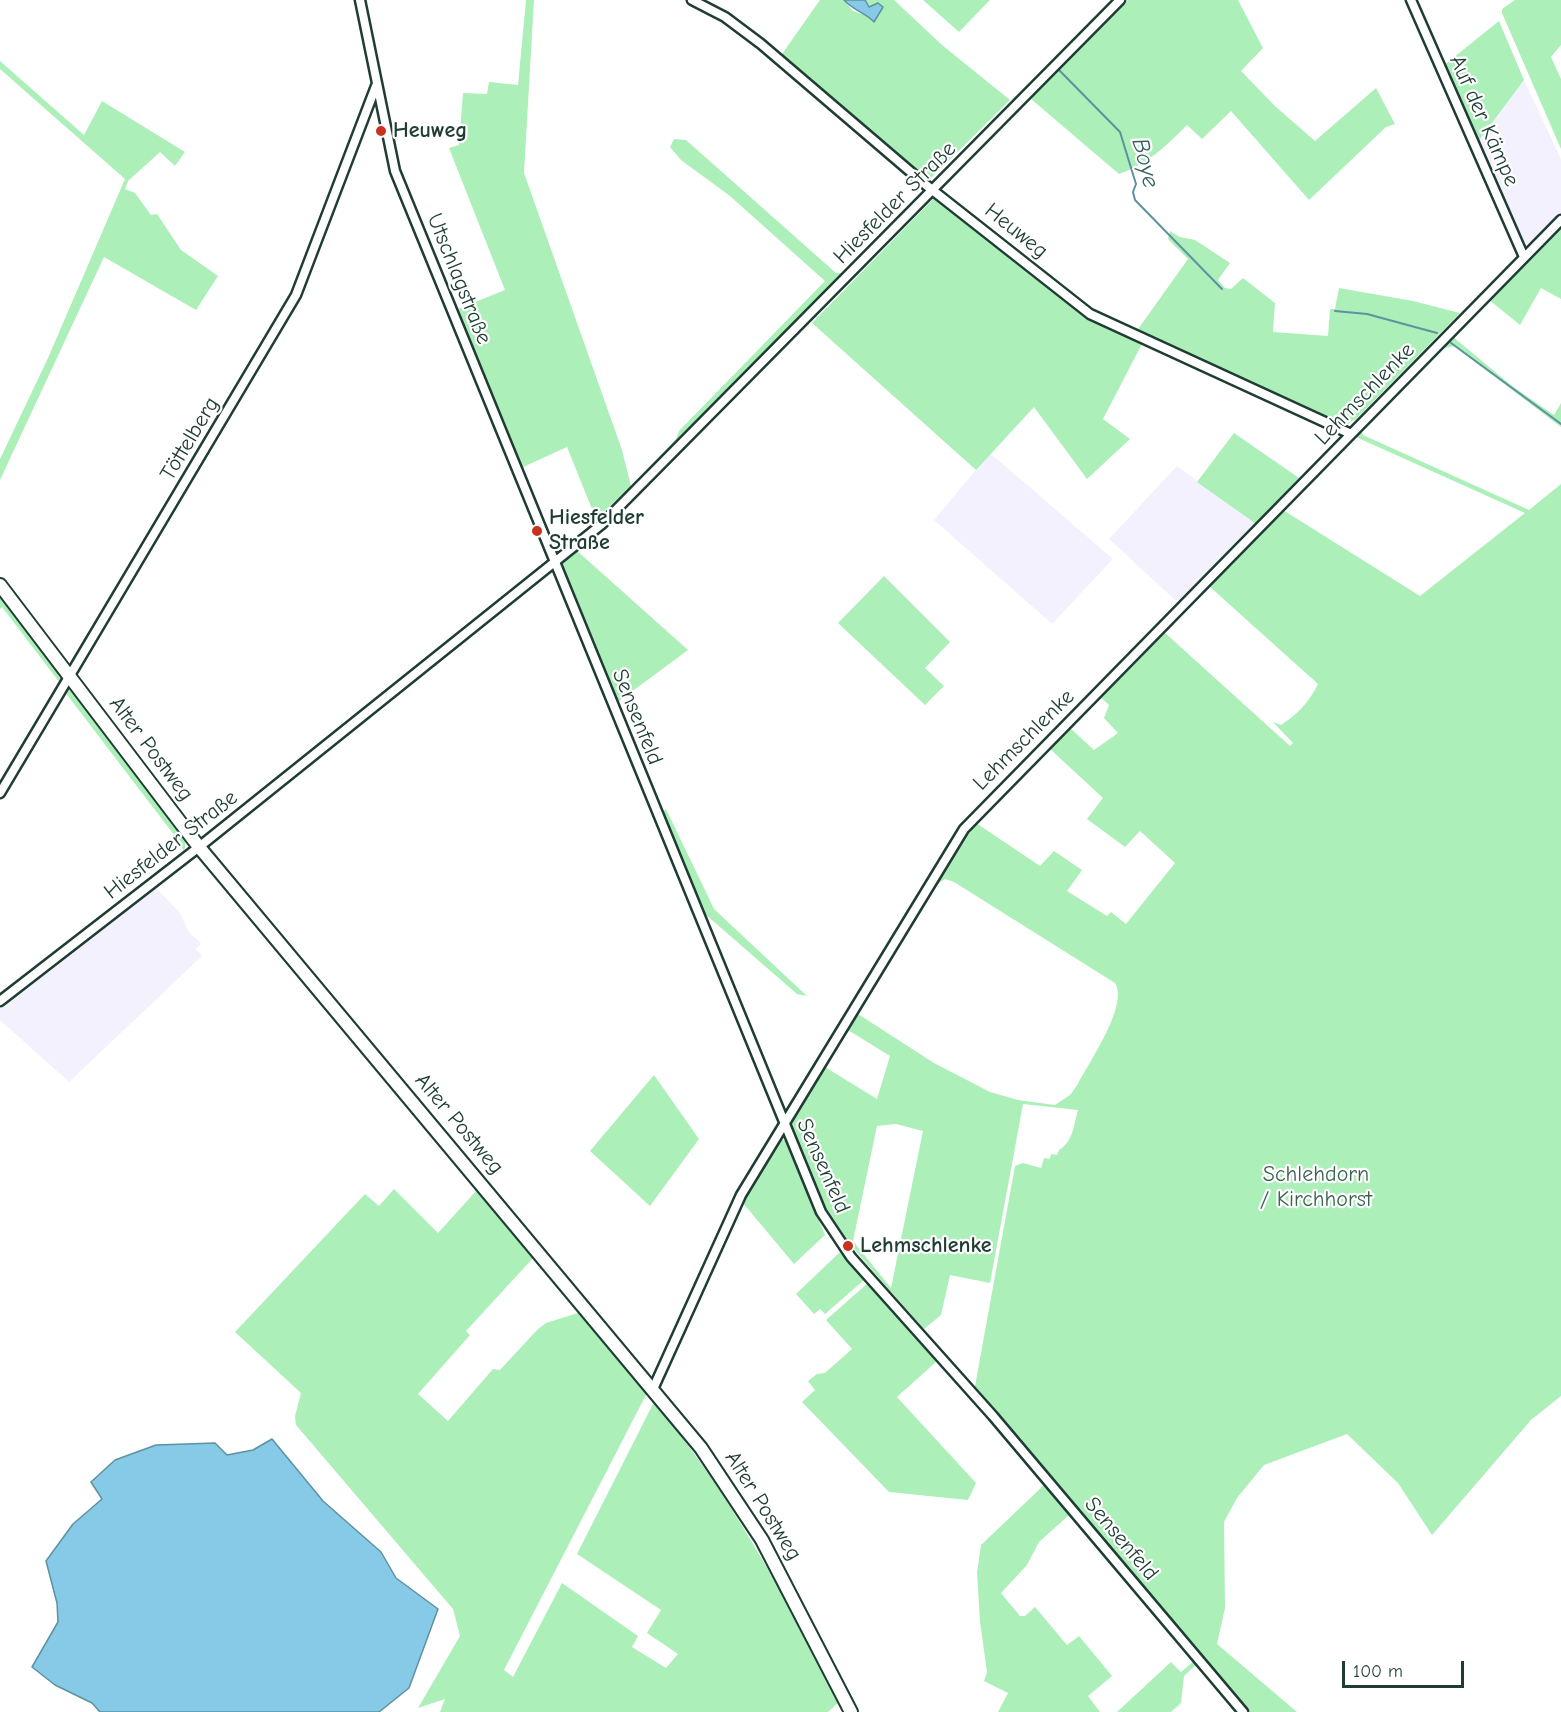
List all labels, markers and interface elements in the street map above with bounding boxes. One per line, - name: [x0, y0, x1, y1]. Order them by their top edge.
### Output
- street label: Auf der Kämpe: [1443, 51, 1525, 191]
- place label: Heuweg: [393, 118, 467, 144]
- marker: Heuweg: [374, 124, 388, 138]
- water label: Boye: [1125, 135, 1165, 191]
- street label: Hiesfelder Straße: [828, 136, 962, 270]
- street label: Heuweg: [979, 198, 1053, 264]
- street label: Utschlagstraße: [421, 210, 497, 348]
- street label: Lehmschlenke: [1310, 337, 1420, 451]
- street label: Töttelberg: [155, 392, 225, 486]
- place label: Hiesfelder Straße: [549, 505, 644, 556]
- marker: Hiesfelder Straße: [530, 524, 544, 538]
- street label: Sensenfeld: [606, 665, 668, 769]
- street label: Lehmschlenke: [968, 684, 1080, 796]
- street label: Alter Postweg: [103, 691, 199, 807]
- street label: Hiesfelder Straße: [99, 785, 243, 905]
- street label: Alter Postweg: [409, 1068, 509, 1180]
- street label: Sensenfeld: [790, 1115, 856, 1217]
- park label: Schlehdorn / Kirchhorst: [1260, 1162, 1372, 1214]
- place label: Lehmschlenke: [860, 1233, 992, 1259]
- marker: Lehmschlenke: [841, 1239, 855, 1253]
- street label: Alter Postweg: [719, 1446, 807, 1566]
- street label: Sensenfeld: [1078, 1492, 1164, 1586]
- scale bar: [1345, 1649, 1466, 1687]
- text: 100 m: [1353, 1661, 1403, 1682]

